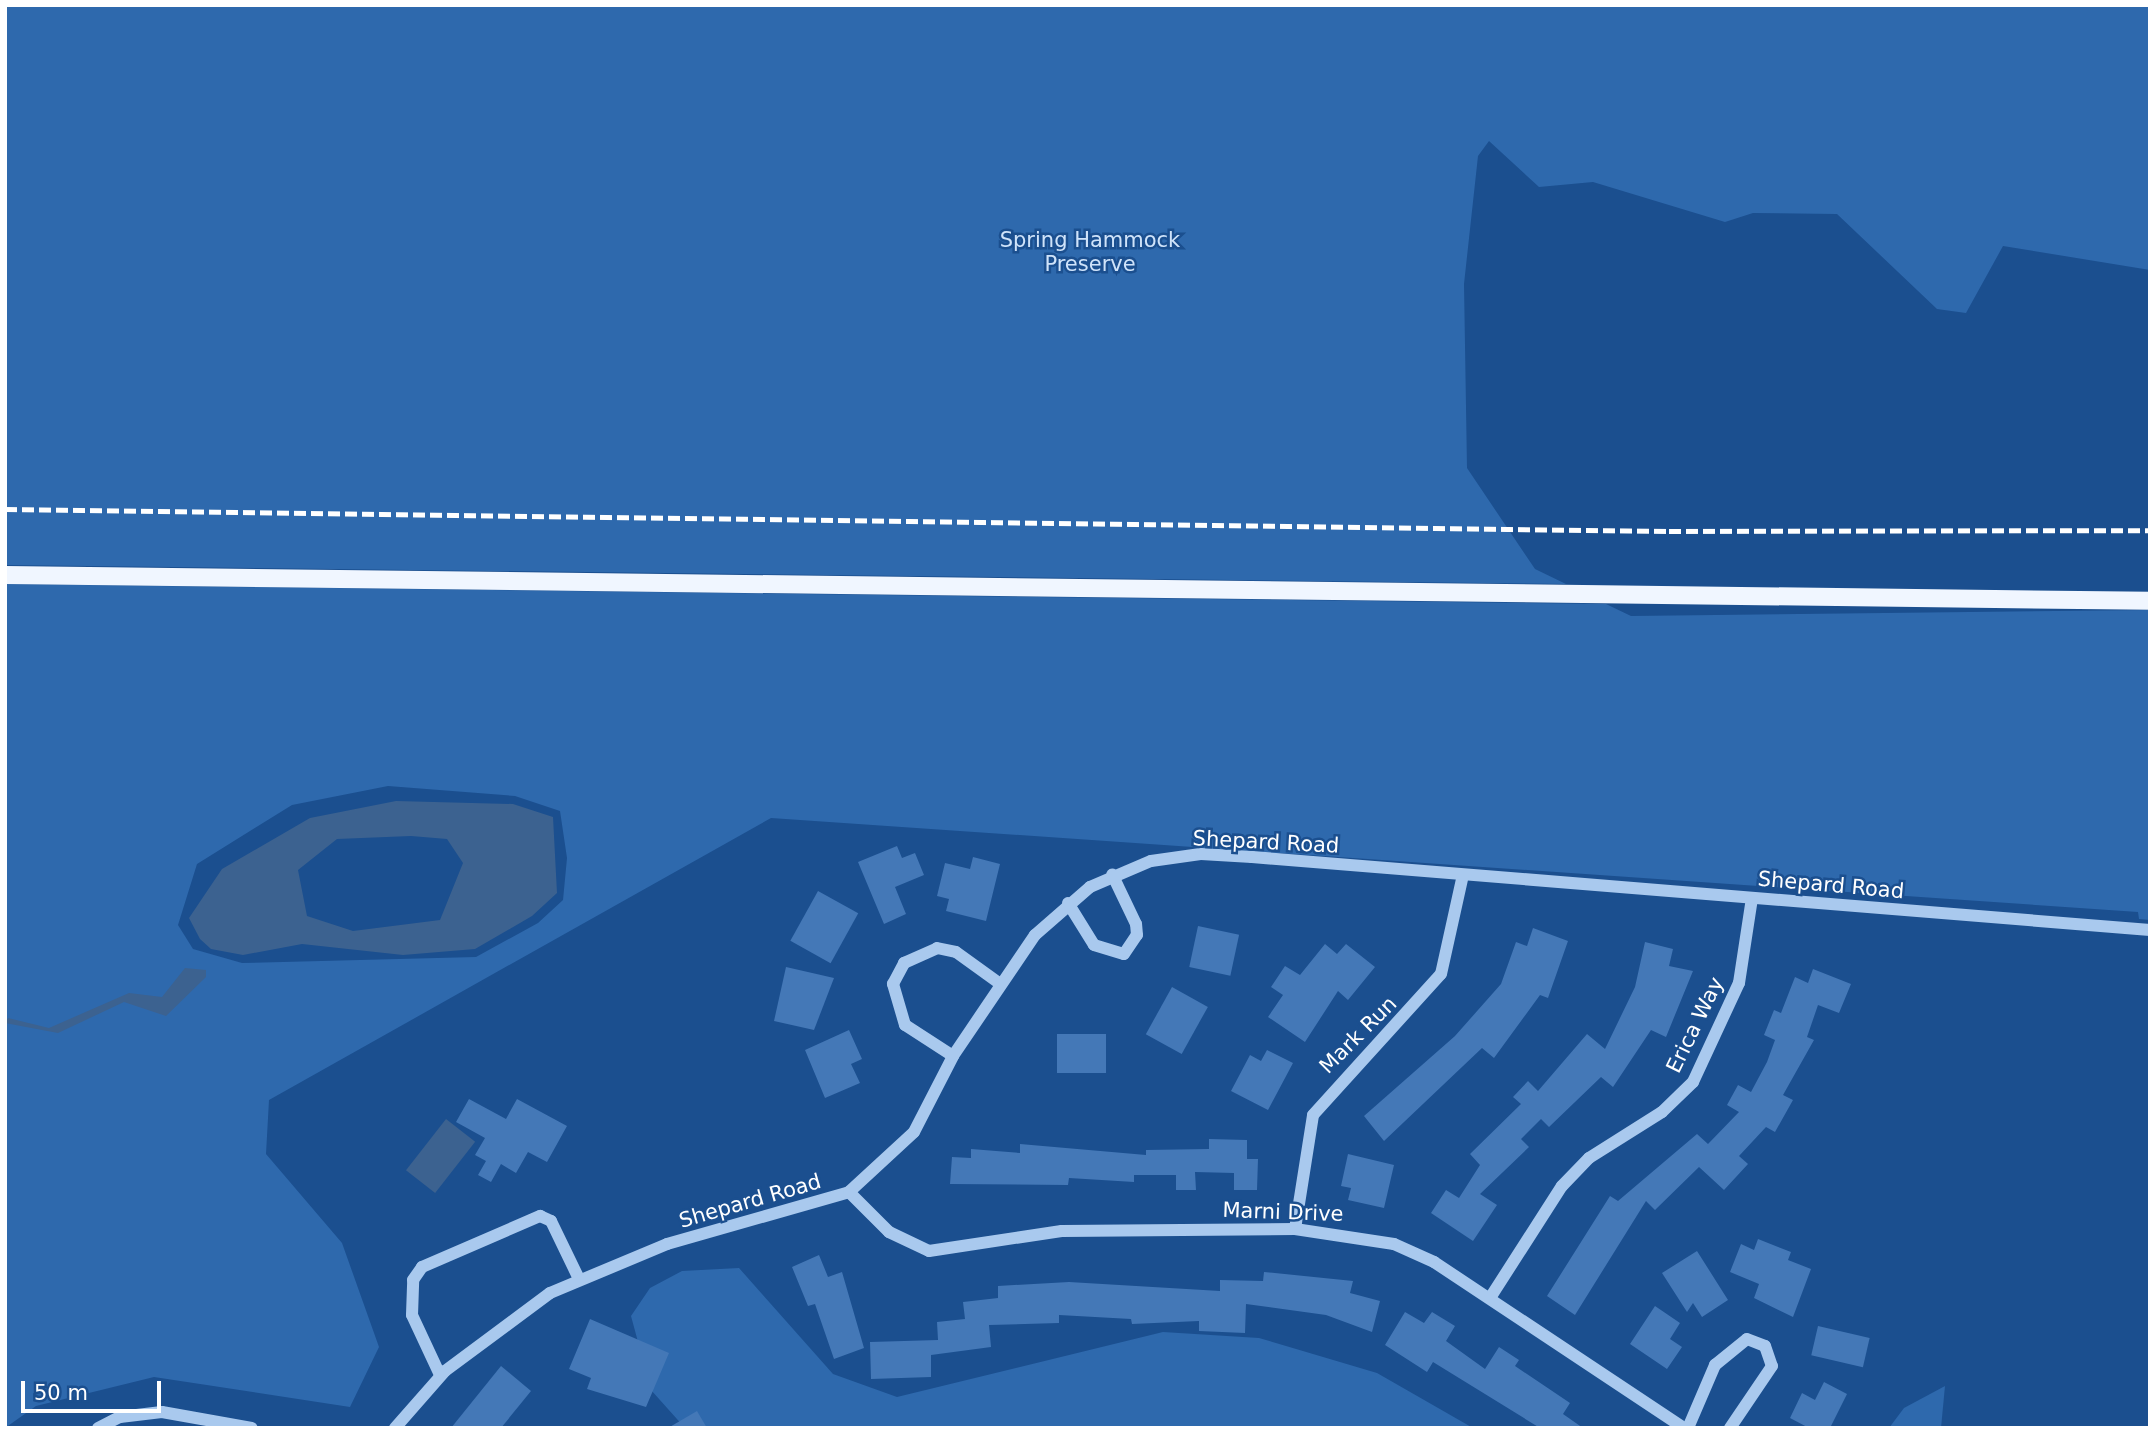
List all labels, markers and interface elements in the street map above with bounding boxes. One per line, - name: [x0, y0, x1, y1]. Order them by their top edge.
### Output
- park label: Spring Hammock Preserve: [1000, 227, 1180, 277]
- street label: Shepard Road: [1192, 826, 1340, 858]
- street label: Shepard Road: [1757, 866, 1905, 904]
- street label: Erica Way: [1661, 973, 1729, 1077]
- street label: Mark Run: [1314, 991, 1402, 1079]
- street label: Shepard Road: [676, 1169, 824, 1233]
- street label: Marni Drive: [1222, 1197, 1344, 1227]
- scale bar: [24, 1366, 164, 1410]
- text: 50 m: [34, 1381, 88, 1405]

